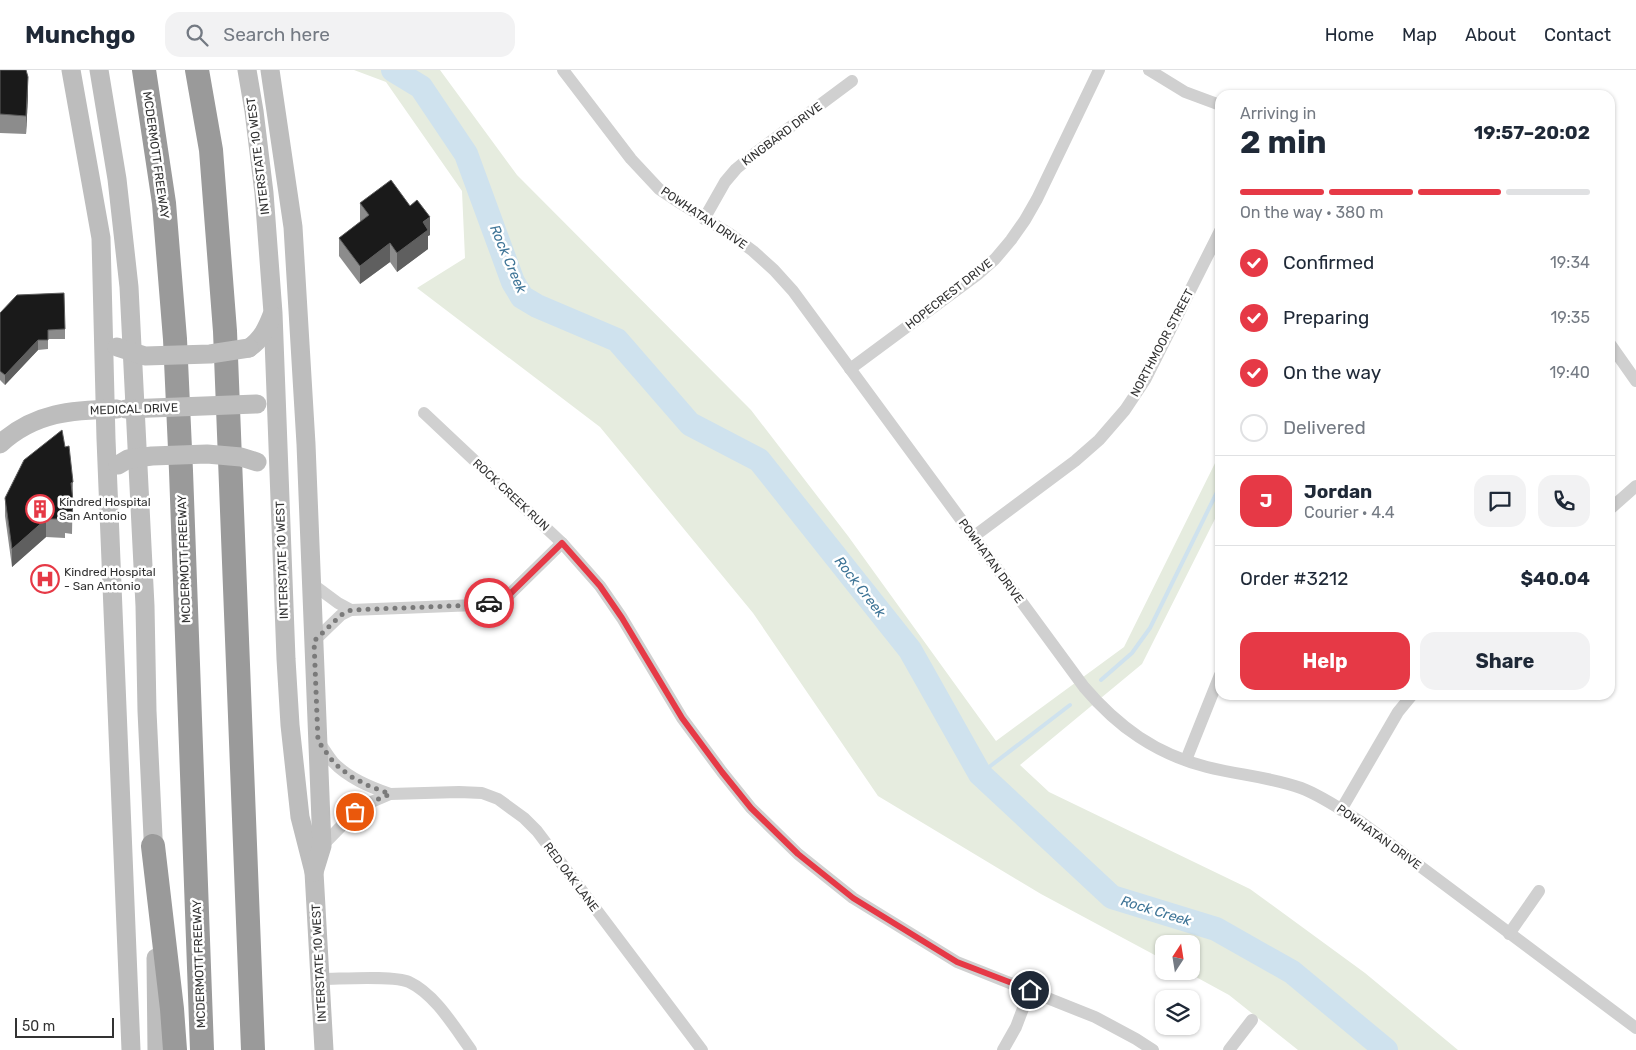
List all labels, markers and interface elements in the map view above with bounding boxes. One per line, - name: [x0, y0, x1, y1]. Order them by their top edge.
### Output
- search box: [165, 12, 515, 57]
- text: Munchgo: [25, 21, 135, 49]
- icon: search: [183, 21, 211, 49]
- text: Search here: [223, 23, 330, 46]
- text: Home: [1325, 24, 1374, 46]
- text: Map: [1402, 24, 1437, 46]
- text: About: [1465, 24, 1516, 46]
- text: Contact: [1544, 24, 1611, 46]
- street label: MCDERMOTT FREEWAY: [140, 90, 172, 220]
- street label: INTERSTATE 10 WEST: [244, 96, 272, 215]
- street label: KINGBARD DRIVE: [739, 99, 825, 169]
- text: Arriving in: [1240, 104, 1316, 123]
- text: 19:57–20:02: [1474, 121, 1590, 144]
- text: 2 min: [1240, 123, 1327, 161]
- street label: POWHATAN DRIVE: [658, 184, 750, 252]
- text: On the way · 380 m: [1240, 203, 1384, 222]
- water label: Rock Creek: [486, 222, 530, 297]
- icon: check: [1240, 249, 1268, 277]
- text: Confirmed: [1283, 251, 1374, 274]
- text: 19:34: [1550, 253, 1590, 272]
- street label: HOPECREST DRIVE: [903, 256, 995, 332]
- street label: NORTHMOOR STREET: [1128, 287, 1196, 399]
- icon: check: [1240, 304, 1268, 332]
- text: Preparing: [1283, 306, 1369, 329]
- text: 19:35: [1550, 308, 1590, 327]
- icon: check: [1240, 359, 1268, 387]
- text: On the way: [1283, 361, 1381, 384]
- text: 19:40: [1549, 363, 1590, 382]
- street label: MEDICAL DRIVE: [90, 400, 178, 418]
- text: Delivered: [1283, 416, 1366, 439]
- street label: ROCK CREEK RUN: [470, 456, 552, 534]
- button: chat: [1474, 475, 1526, 527]
- button: phone: [1538, 475, 1590, 527]
- text: Jordan: [1304, 480, 1372, 503]
- text: J: [1260, 489, 1272, 512]
- building icon: Kindred Hospital San Antonio: [25, 494, 55, 524]
- street label: MCDERMOTT FREEWAY: [175, 494, 193, 623]
- place label: Kindred Hospital San Antonio: [59, 495, 151, 523]
- street label: INTERSTATE 10 WEST: [273, 501, 291, 619]
- text: Courier · 4.4: [1304, 503, 1395, 522]
- street label: POWHATAN DRIVE: [956, 516, 1026, 606]
- water label: Rock Creek: [831, 553, 890, 622]
- hospital icon: Kindred Hospital - San Antonio: [30, 564, 60, 594]
- place label: Kindred Hospital - San Antonio: [64, 565, 156, 593]
- text: Order #3212: [1240, 567, 1348, 590]
- text: $40.04: [1520, 567, 1590, 590]
- courier: [464, 578, 514, 628]
- icon: car: [475, 589, 503, 617]
- button: Help: [1240, 632, 1410, 690]
- button: Share: [1420, 632, 1590, 690]
- pin: [334, 791, 376, 833]
- icon: bag: [341, 798, 369, 826]
- street label: POWHATAN DRIVE: [1334, 802, 1424, 872]
- street label: RED OAK LANE: [540, 840, 602, 914]
- water label: Rock Creek: [1119, 892, 1194, 930]
- street label: MCDERMOTT FREEWAY: [190, 899, 208, 1028]
- street label: INTERSTATE 10 WEST: [309, 904, 329, 1022]
- north arrow: [1155, 935, 1200, 980]
- map controls: [1155, 935, 1200, 1035]
- pin: [1009, 969, 1051, 1011]
- icon: home: [1016, 976, 1044, 1004]
- button: layers: [1155, 990, 1200, 1035]
- scale bar: [15, 1015, 114, 1038]
- text: 50 m: [22, 1018, 55, 1035]

